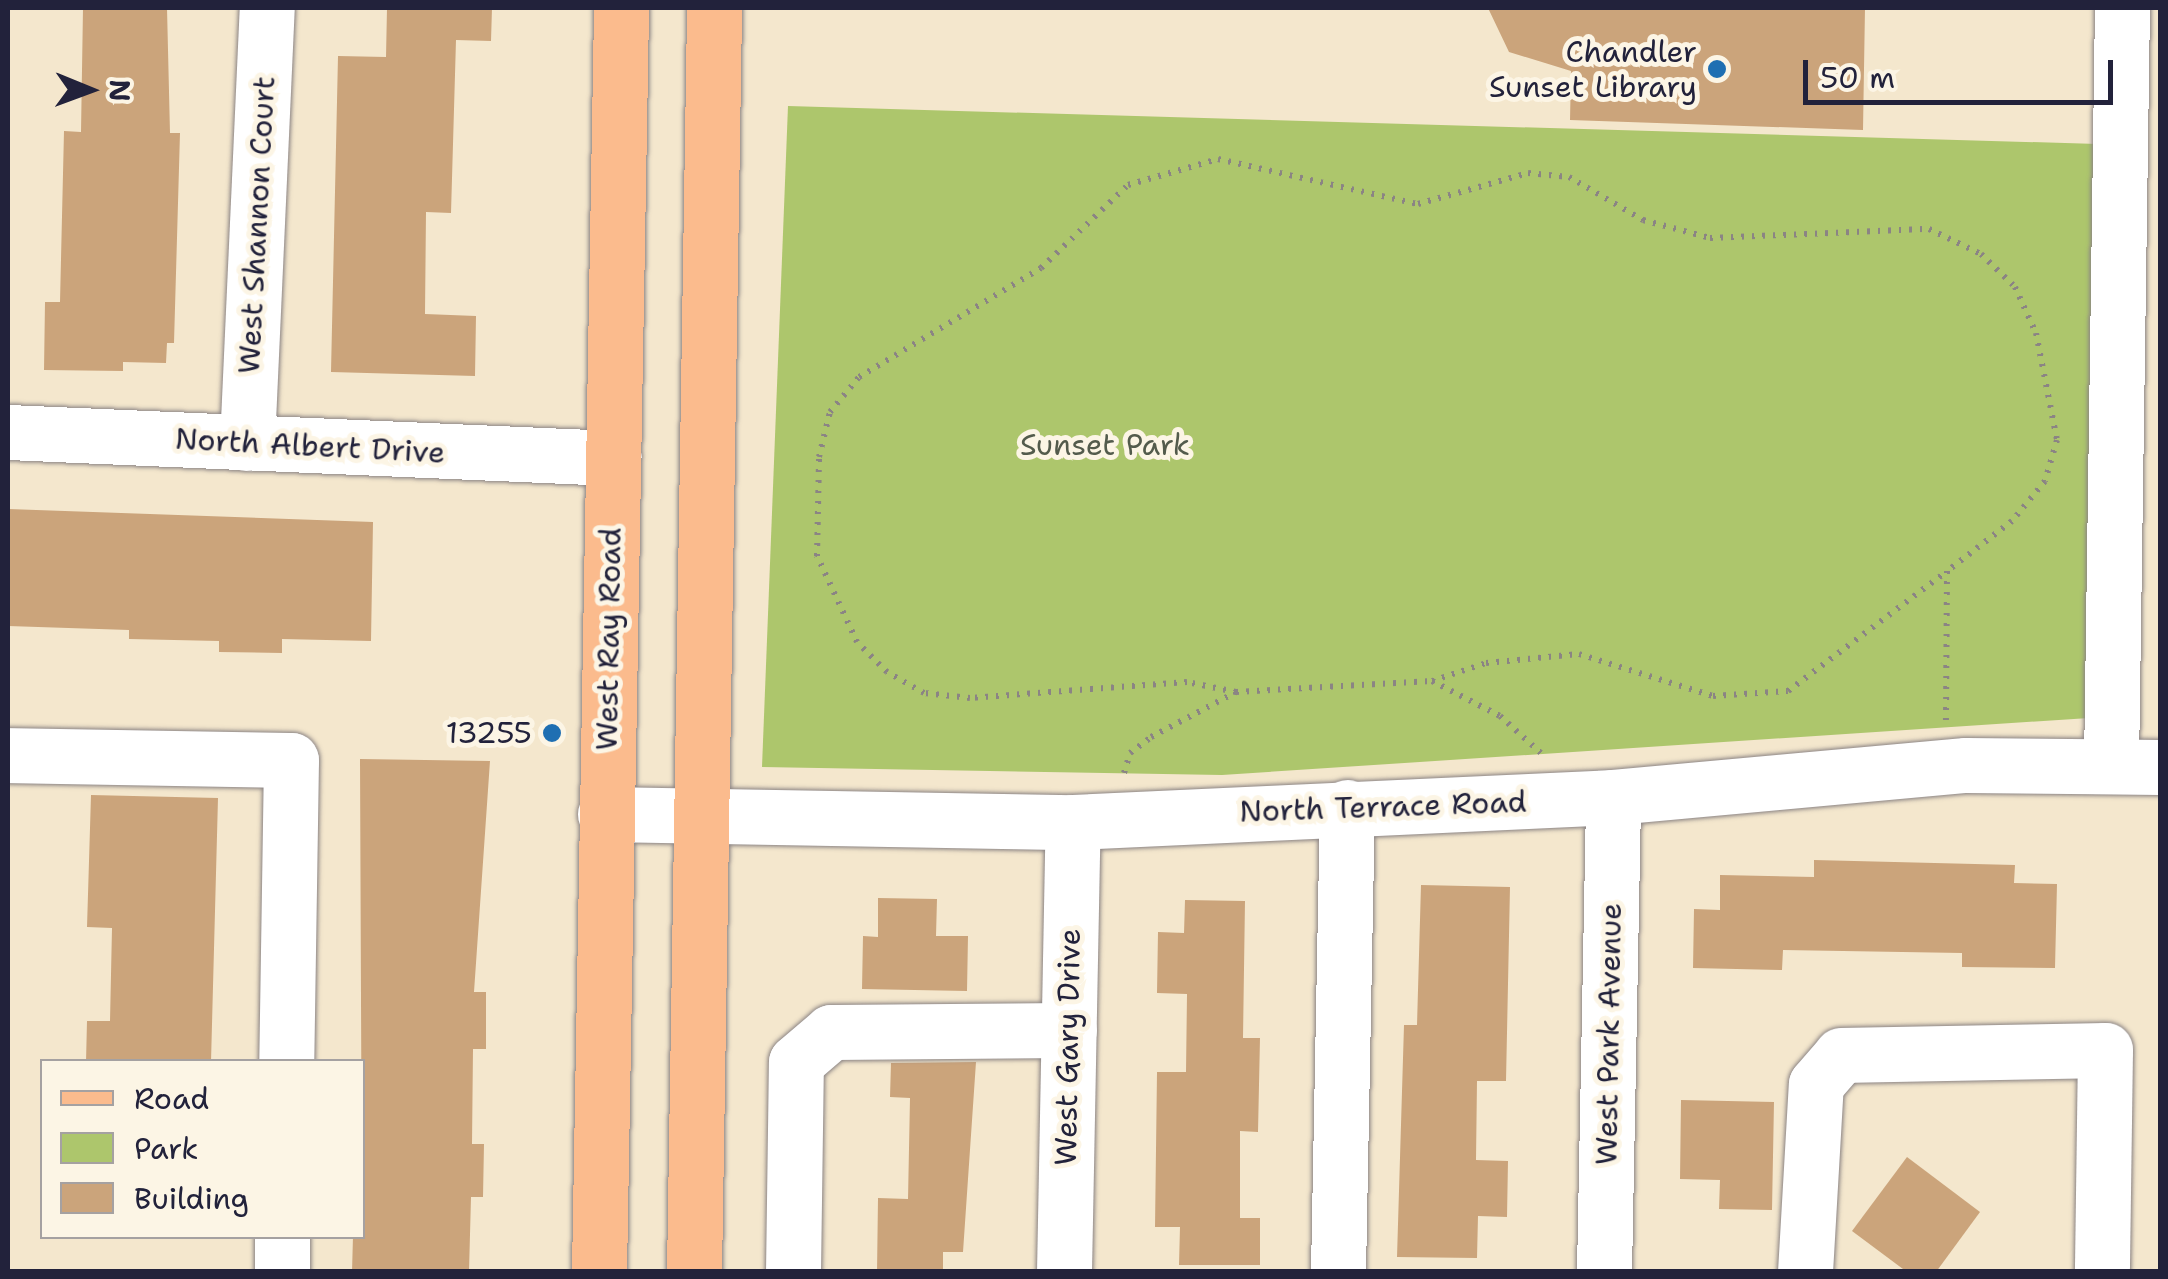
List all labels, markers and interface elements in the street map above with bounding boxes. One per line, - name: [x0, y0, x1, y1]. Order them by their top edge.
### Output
- place label: Chandler Sunset Library: [1489, 34, 1697, 104]
- north arrow: [40, 40, 140, 140]
- scale bar: [1808, 40, 2118, 102]
- text: 50 m: [1820, 57, 1895, 98]
- marker: Chandler Sunset Library: [1706, 58, 1728, 80]
- street label: West Shannon Court: [231, 75, 283, 375]
- text: N: [101, 79, 139, 102]
- street label: North Albert Drive: [174, 421, 446, 471]
- park label: Sunset Park: [1020, 427, 1190, 463]
- street label: West Ray Road: [589, 527, 629, 751]
- place label: 13255: [446, 715, 532, 751]
- marker: 13255: [541, 722, 563, 744]
- street label: North Terrace Road: [1239, 784, 1527, 830]
- street label: West Park Avenue: [1589, 903, 1629, 1165]
- street label: West Gary Drive: [1048, 928, 1088, 1166]
- legend: [40, 1059, 365, 1239]
- text: Road: [134, 1078, 209, 1119]
- text: Park: [134, 1128, 198, 1169]
- text: Building: [134, 1178, 249, 1219]

